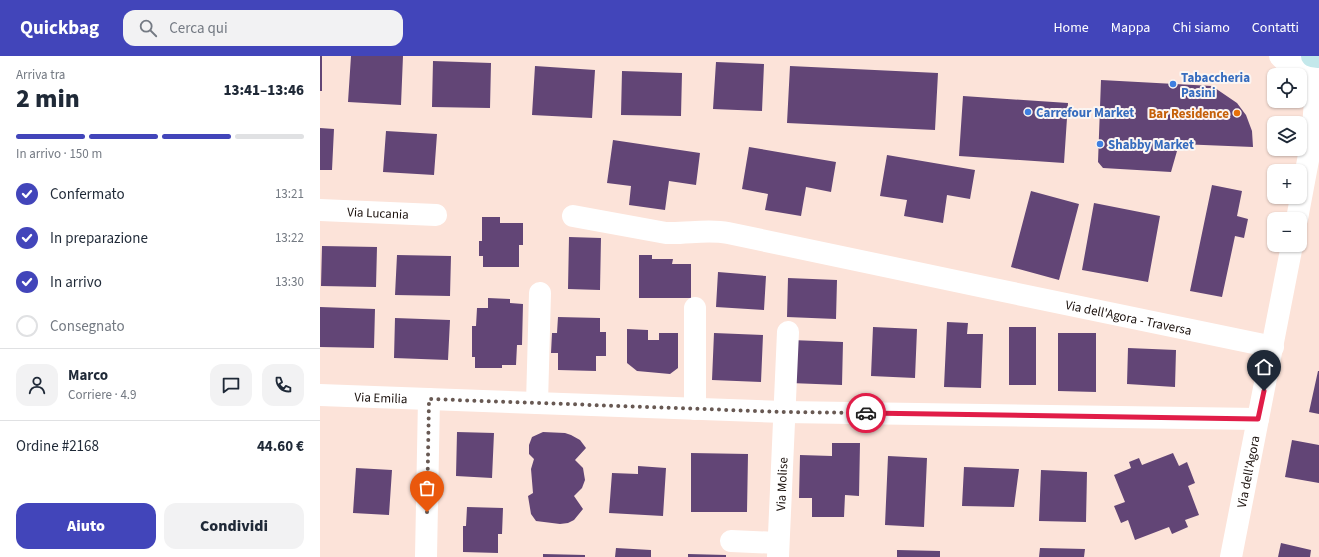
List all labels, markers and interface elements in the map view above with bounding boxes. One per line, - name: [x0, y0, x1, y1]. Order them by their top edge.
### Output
- search box: [123, 10, 403, 46]
- text: Quickbag: [20, 15, 99, 42]
- icon: search: [137, 17, 159, 39]
- text: Cerca qui: [169, 18, 228, 39]
- text: Home: [1053, 18, 1089, 38]
- text: Mappa: [1111, 18, 1150, 38]
- text: Chi siamo: [1172, 18, 1230, 38]
- text: Contatti: [1252, 18, 1299, 38]
- text: Arriva tra: [16, 66, 65, 84]
- map controls: [1267, 68, 1307, 252]
- button: locate: [1267, 68, 1307, 108]
- place label: Tabaccheria Pasini: [1181, 69, 1250, 102]
- marker: Tabaccheria Pasini: [1168, 79, 1178, 89]
- text: 2 min: [16, 80, 80, 117]
- text: 13:41–13:46: [223, 80, 304, 101]
- place label: Carrefour Market: [1036, 104, 1134, 122]
- place label: Bar Residence: [1149, 105, 1229, 123]
- marker: Carrefour Market: [1023, 107, 1033, 117]
- marker: Bar Residence: [1232, 108, 1242, 118]
- button: layers: [1267, 116, 1307, 156]
- place label: Shabby Market: [1108, 136, 1194, 154]
- marker: Shabby Market: [1095, 139, 1105, 149]
- text: In arrivo · 150 m: [16, 145, 102, 163]
- button: +: [1267, 164, 1307, 204]
- icon: check: [16, 183, 38, 205]
- text: Confermato: [50, 184, 125, 205]
- text: 13:21: [275, 185, 304, 203]
- street label: Via Lucania: [347, 203, 409, 224]
- button: −: [1267, 212, 1307, 252]
- icon: check: [16, 227, 38, 249]
- text: In preparazione: [50, 228, 148, 249]
- text: 13:22: [275, 229, 304, 247]
- icon: check: [16, 271, 38, 293]
- text: In arrivo: [50, 272, 102, 293]
- text: 13:30: [275, 273, 304, 291]
- street label: Via dell'Agora - Traversa: [1064, 296, 1193, 340]
- text: Consegnato: [50, 316, 125, 337]
- pin: [1247, 350, 1281, 391]
- icon: home: [1253, 356, 1275, 378]
- button: person: [16, 364, 58, 406]
- button: chat: [210, 364, 252, 406]
- button: phone: [262, 364, 304, 406]
- text: Marco: [68, 365, 108, 386]
- text: Corriere · 4.9: [68, 386, 137, 404]
- street label: Via Emilia: [354, 388, 408, 408]
- courier: [846, 393, 886, 433]
- icon: car: [855, 402, 877, 424]
- street label: Via dell'Agora: [1233, 434, 1265, 509]
- text: Ordine #2168: [16, 436, 99, 457]
- text: 44.60 €: [257, 436, 304, 457]
- street label: Via Molise: [772, 457, 792, 511]
- pin: [410, 471, 444, 512]
- icon: bag: [416, 477, 438, 499]
- button: Aiuto: [16, 503, 156, 549]
- button: Condividi: [164, 503, 304, 549]

